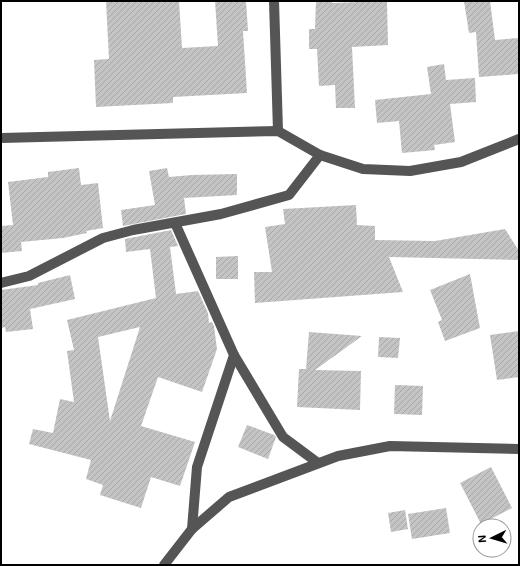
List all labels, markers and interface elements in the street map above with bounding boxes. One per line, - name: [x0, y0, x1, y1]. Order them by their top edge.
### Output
- north arrow: [472, 518, 512, 558]
- text: N: [475, 534, 488, 543]

